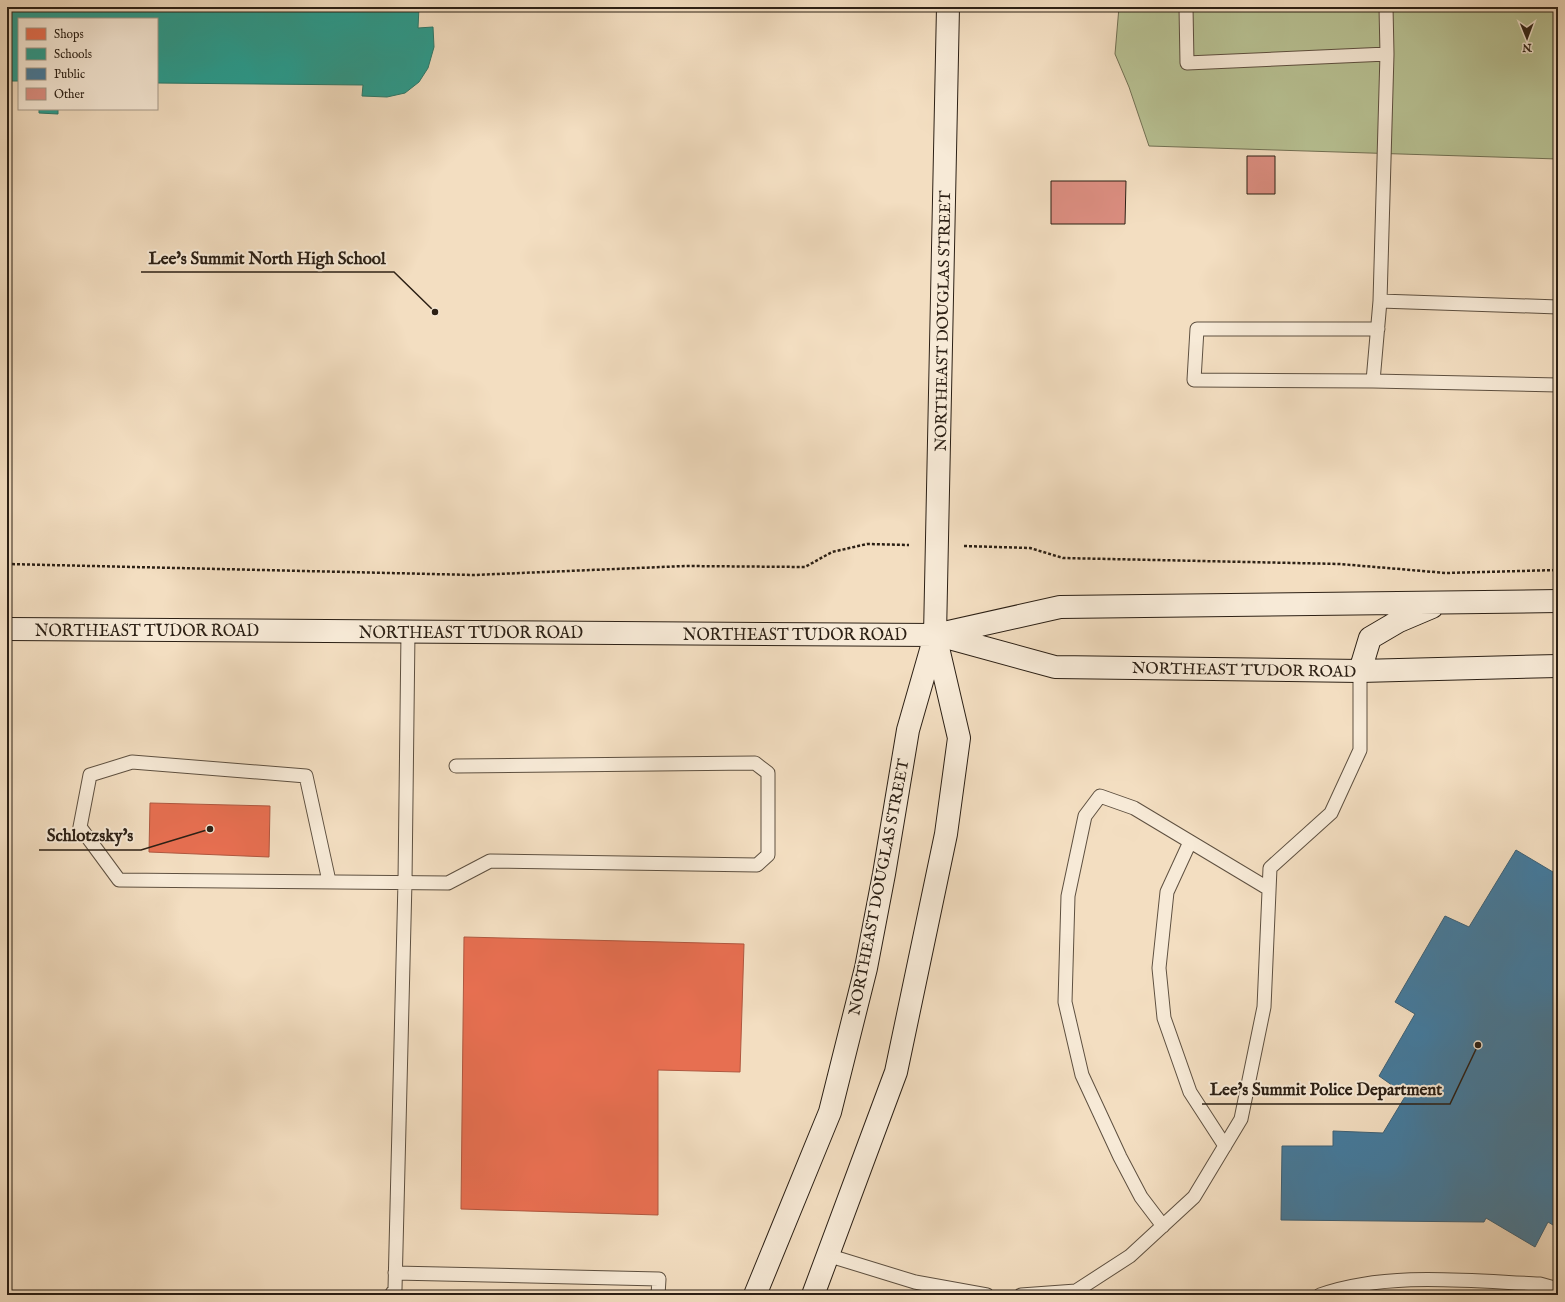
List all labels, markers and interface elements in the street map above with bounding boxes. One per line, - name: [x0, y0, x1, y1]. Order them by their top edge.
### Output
- legend: [18, 18, 158, 110]
- north arrow: [1507, 18, 1547, 58]
- text: Shops: [54, 27, 84, 43]
- text: N: [1522, 40, 1533, 54]
- text: Schools: [54, 47, 92, 62]
- text: Public: [54, 67, 85, 82]
- text: Other: [54, 87, 85, 102]
- street label: NORTHEAST DOUGLAS STREET: [932, 190, 956, 452]
- callout: Lee's Summit North High School: [141, 243, 394, 272]
- text: Lee's Summit North High School: [148, 249, 386, 270]
- street label: NORTHEAST TUDOR ROAD: [35, 622, 259, 642]
- street label: NORTHEAST TUDOR ROAD: [359, 624, 583, 644]
- street label: NORTHEAST TUDOR ROAD: [683, 626, 907, 646]
- street label: NORTHEAST TUDOR ROAD: [1132, 659, 1356, 683]
- street label: NORTHEAST DOUGLAS STREET: [845, 757, 915, 1017]
- callout: Schlotzsky's: [39, 821, 141, 850]
- text: Schlotzsky's: [47, 826, 133, 847]
- callout: Lee's Summit Police Department: [1202, 1075, 1450, 1104]
- text: Lee's Summit Police Department: [1210, 1080, 1442, 1101]

